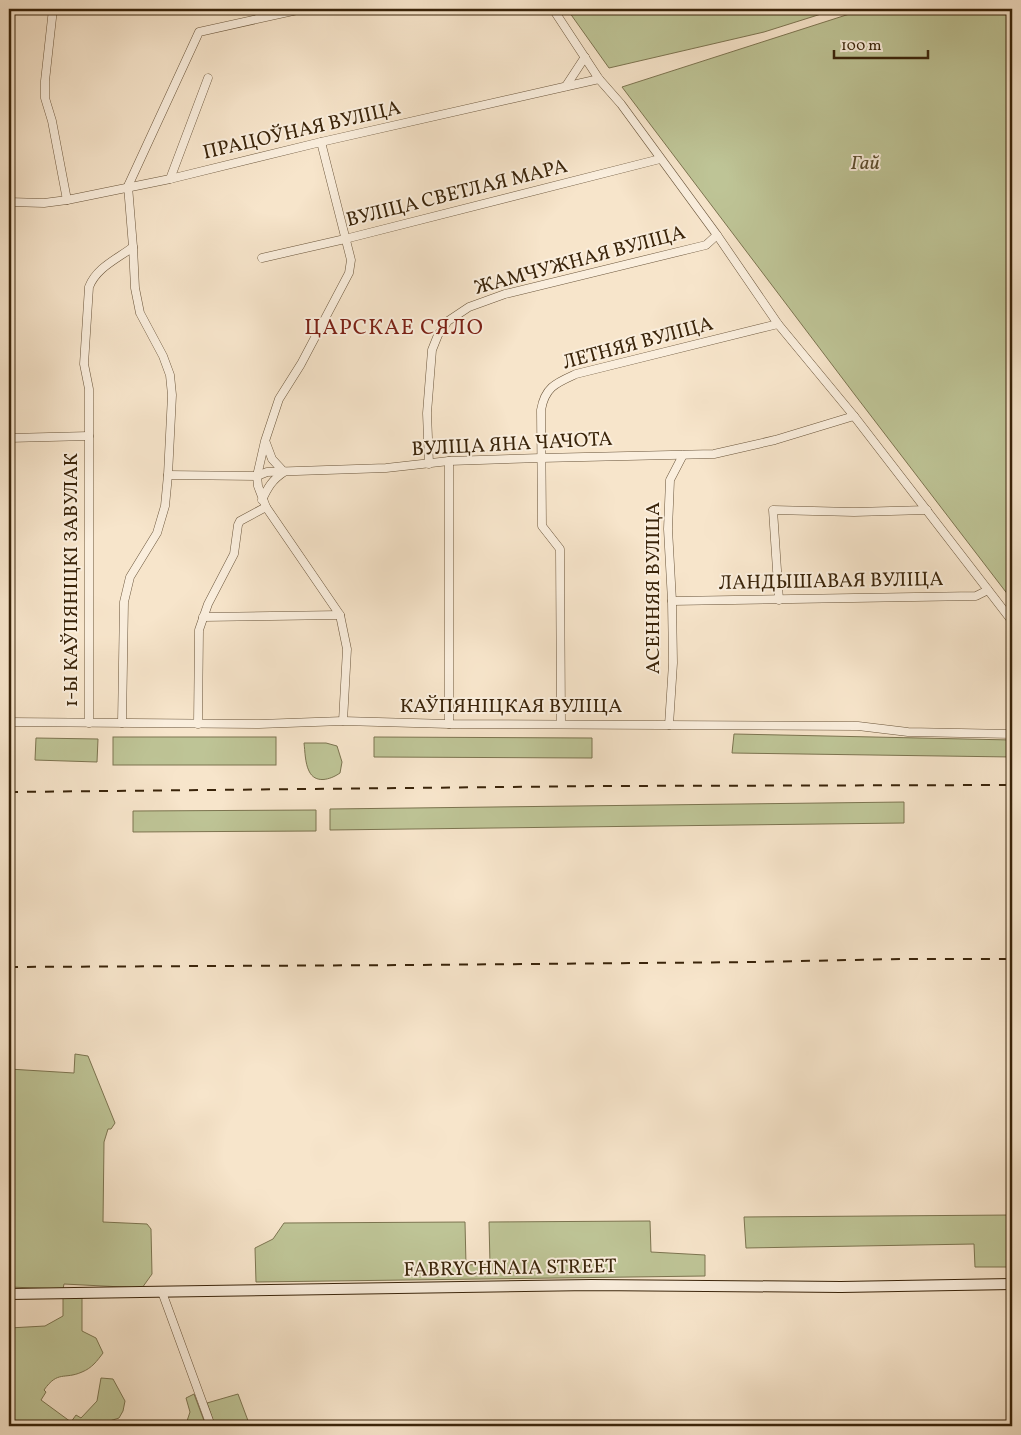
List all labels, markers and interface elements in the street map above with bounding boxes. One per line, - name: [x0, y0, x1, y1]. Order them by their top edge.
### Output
- scale bar: [834, 28, 927, 60]
- text: 100 m: [841, 36, 881, 57]
- street label: ПРАЦОЎНАЯ ВУЛІЦА: [200, 95, 404, 167]
- park label: Гай: [850, 150, 880, 178]
- street label: ВУЛІЦА СВЕТЛАЯ МАРА: [343, 153, 571, 235]
- street label: ЖАМЧУЖНАЯ ВУЛІЦА: [471, 219, 689, 303]
- street label: ЛЕТНЯЯ ВУЛІЦА: [560, 310, 716, 378]
- district label: ЦАРСКАЕ СЯЛО: [304, 313, 484, 344]
- street label: ВУЛІЦА ЯНА ЧАЧОТА: [411, 426, 613, 464]
- street label: 1-Ы КАЎПЯНІЦКІ ЗАВУЛАК: [58, 452, 86, 707]
- street label: АСЕННЯЯ ВУЛІЦА: [640, 502, 668, 674]
- street label: ЛАНДЫШАВАЯ ВУЛІЦА: [718, 566, 944, 598]
- street label: КАЎПЯНІЦКАЯ ВУЛІЦА: [400, 693, 622, 721]
- street label: FABRYCHNAIA STREET: [403, 1253, 617, 1285]

